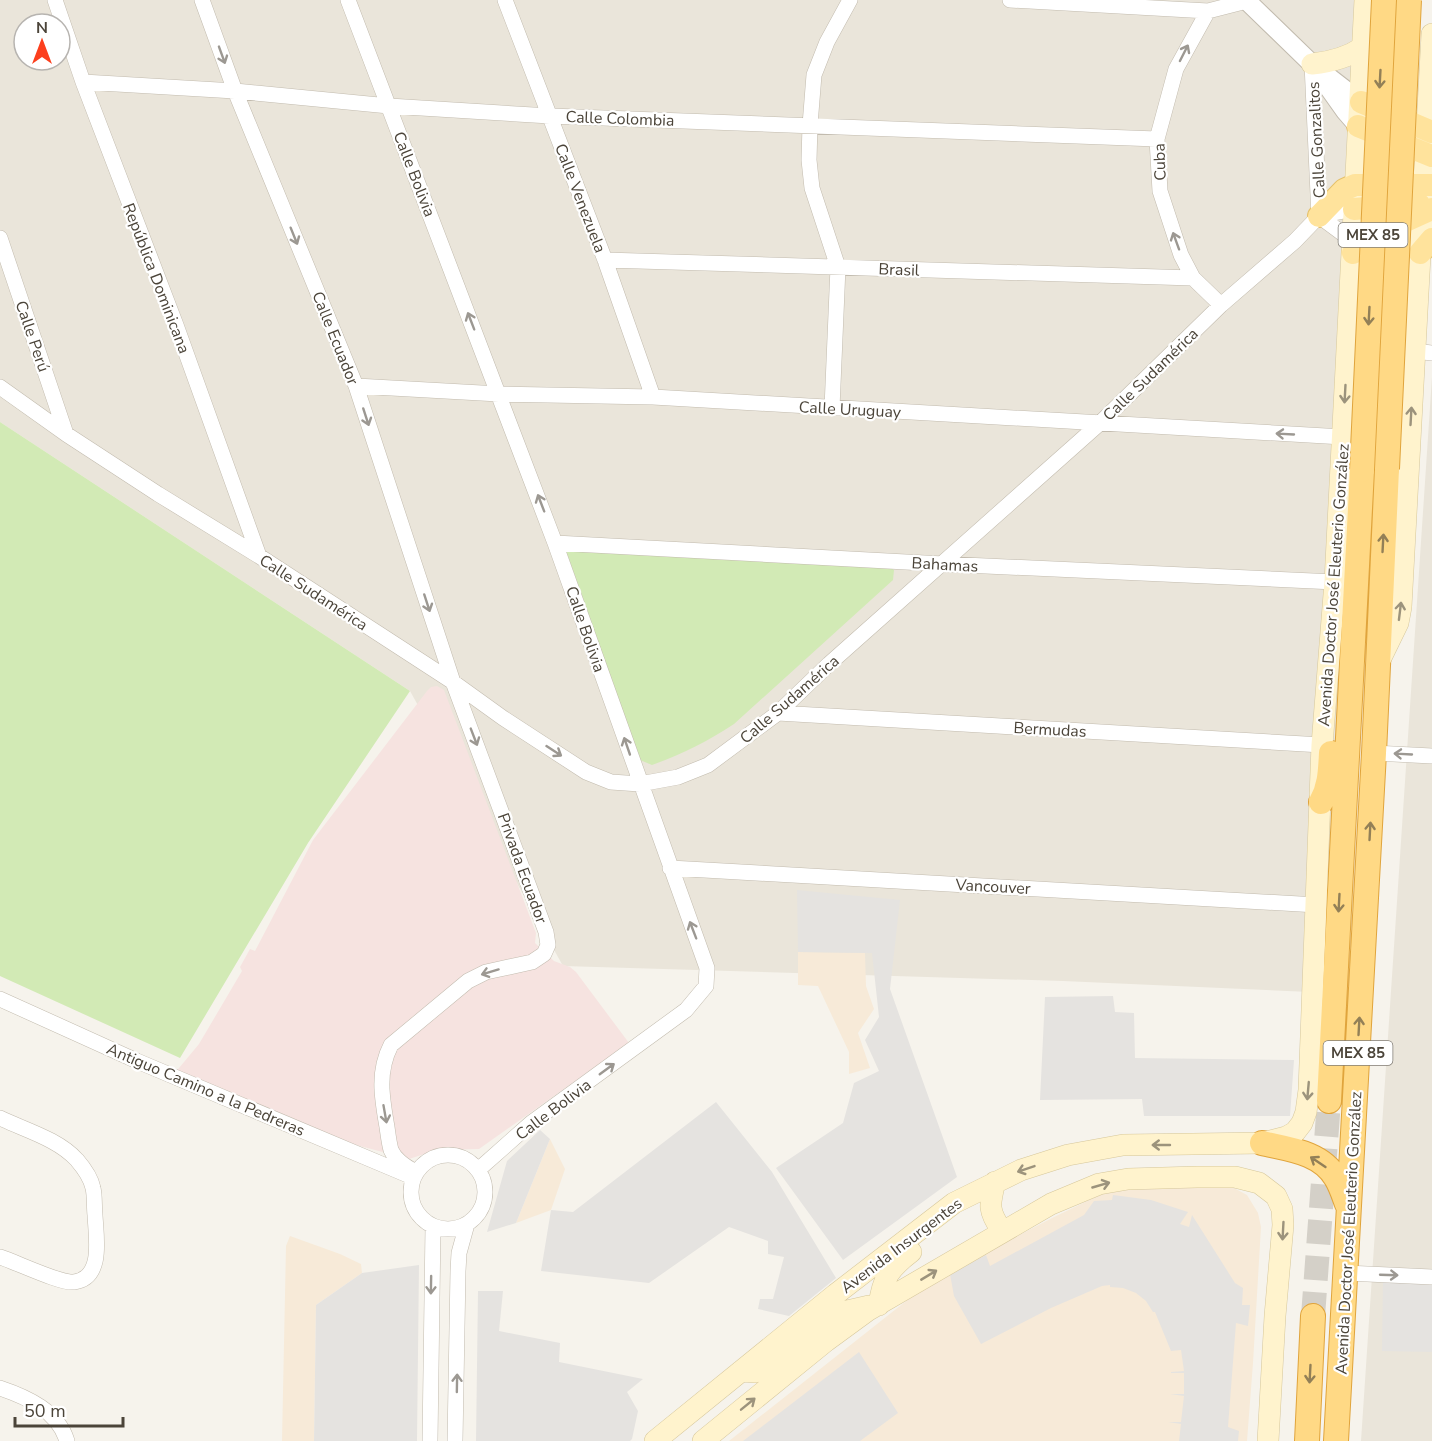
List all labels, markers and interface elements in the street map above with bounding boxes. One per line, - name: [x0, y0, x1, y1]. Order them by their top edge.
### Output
- north arrow: [12, 12, 72, 72]
- text: N: [36, 17, 48, 39]
- one-way arrow: [1179, 44, 1191, 62]
- one-way arrow: [217, 45, 228, 64]
- one-way arrow: [1375, 69, 1386, 89]
- street label: Calle Gonzalitos: [1303, 81, 1331, 199]
- street label: Calle Colombia: [565, 106, 675, 132]
- street label: Calle Bolivia: [388, 129, 440, 220]
- street label: Calle Venezuela: [549, 141, 611, 256]
- street label: Cuba: [1148, 143, 1172, 181]
- street label: República Dominicana: [117, 200, 195, 357]
- road number: MEX 85: [1338, 223, 1408, 247]
- one-way arrow: [289, 226, 300, 245]
- one-way arrow: [1170, 232, 1181, 251]
- street label: Brasil: [878, 258, 920, 282]
- street label: Calle Ecuador: [306, 288, 364, 389]
- street label: Calle Perú: [10, 298, 55, 375]
- one-way arrow: [1363, 306, 1374, 326]
- one-way arrow: [465, 312, 476, 331]
- street label: Calle Sudamérica: [1098, 323, 1203, 426]
- one-way arrow: [1340, 383, 1351, 403]
- street label: Calle Uruguay: [798, 396, 902, 424]
- one-way arrow: [362, 407, 373, 426]
- one-way arrow: [1406, 407, 1417, 427]
- one-way arrow: [1275, 428, 1295, 439]
- street label: Avenida Doctor José Eleuterio González: [1313, 443, 1355, 727]
- one-way arrow: [534, 494, 545, 513]
- one-way arrow: [1378, 534, 1389, 554]
- street label: Calle Sudamérica: [255, 550, 372, 636]
- street label: Bahamas: [911, 552, 979, 578]
- street label: Calle Bolivia: [560, 583, 610, 675]
- one-way arrow: [422, 593, 433, 612]
- one-way arrow: [1394, 601, 1405, 621]
- street label: Calle Sudamérica: [735, 650, 844, 749]
- street label: Bermudas: [1013, 717, 1087, 743]
- one-way arrow: [469, 727, 480, 746]
- one-way arrow: [620, 737, 631, 756]
- one-way arrow: [545, 745, 561, 757]
- one-way arrow: [1394, 749, 1413, 760]
- street label: Privada Ecuador: [492, 810, 552, 927]
- one-way arrow: [1364, 822, 1375, 842]
- street label: Vancouver: [954, 874, 1031, 900]
- one-way arrow: [1334, 892, 1345, 912]
- one-way arrow: [687, 921, 698, 939]
- one-way arrow: [481, 967, 500, 978]
- one-way arrow: [1354, 1017, 1365, 1037]
- street label: Antiguo Camino a la Pedreras: [103, 1038, 308, 1142]
- road number: MEX 85: [1324, 1041, 1392, 1065]
- one-way arrow: [598, 1063, 614, 1075]
- street label: Calle Bolivia: [511, 1074, 596, 1146]
- one-way arrow: [1302, 1080, 1313, 1100]
- street label: Avenida Doctor José Eleuterio González: [1331, 1091, 1367, 1375]
- one-way arrow: [380, 1103, 391, 1123]
- one-way arrow: [1152, 1139, 1172, 1151]
- one-way arrow: [1311, 1156, 1327, 1168]
- one-way arrow: [1017, 1164, 1035, 1175]
- one-way arrow: [1091, 1178, 1110, 1190]
- street label: Avenida Insurgentes: [836, 1193, 967, 1299]
- one-way arrow: [1277, 1221, 1288, 1241]
- one-way arrow: [920, 1268, 937, 1280]
- one-way arrow: [1378, 1269, 1398, 1281]
- one-way arrow: [425, 1275, 436, 1295]
- one-way arrow: [1304, 1363, 1315, 1383]
- one-way arrow: [451, 1373, 462, 1393]
- scale bar: [15, 1390, 123, 1428]
- one-way arrow: [740, 1398, 756, 1411]
- text: 50 m: [24, 1399, 66, 1423]

